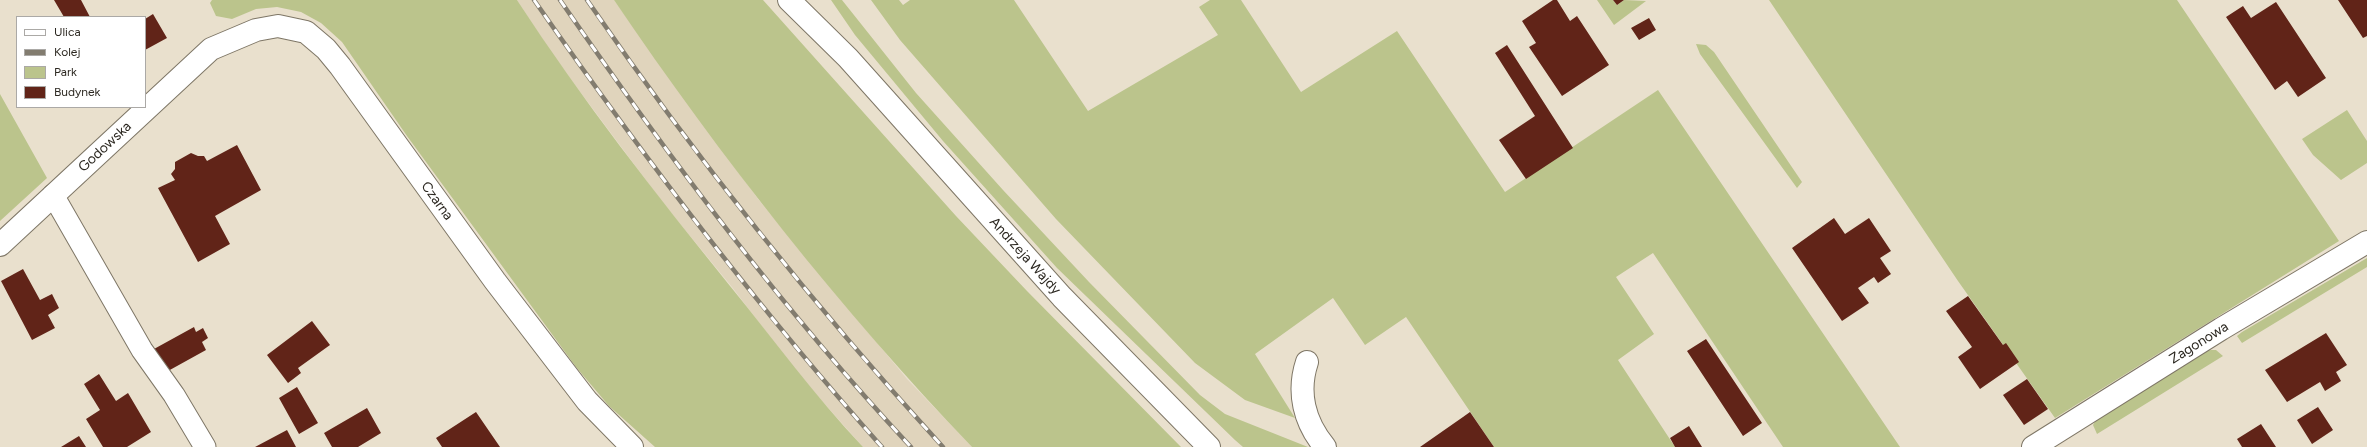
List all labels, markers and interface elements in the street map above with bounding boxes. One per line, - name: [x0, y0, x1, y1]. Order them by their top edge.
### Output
- legend: [16, 16, 146, 108]
- text: Ulica: [54, 25, 81, 39]
- text: Kolej: [54, 45, 81, 59]
- text: Park: [54, 65, 77, 79]
- text: Budynek: [54, 85, 100, 99]
- street label: Godowska: [75, 118, 135, 176]
- street label: Czarna: [417, 178, 457, 224]
- street label: Andrzeja Wajdy: [986, 214, 1064, 298]
- street label: Zagonowa: [2166, 318, 2232, 368]

